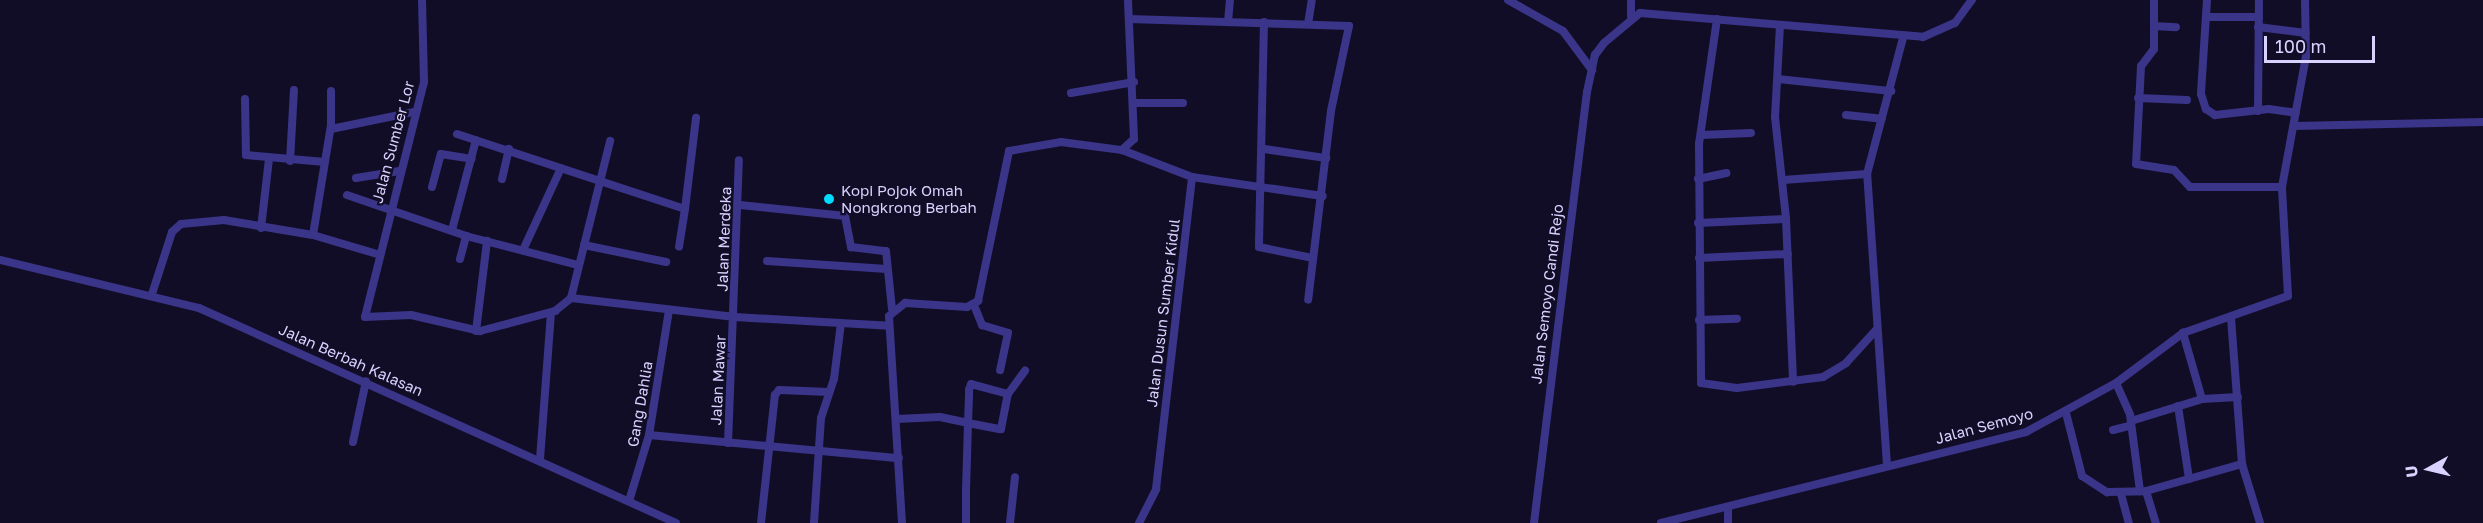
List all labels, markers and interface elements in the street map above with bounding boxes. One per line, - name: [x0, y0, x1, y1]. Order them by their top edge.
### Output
- scale bar: [2267, 24, 2378, 62]
- text: 100 m: [2275, 35, 2326, 57]
- street label: Jalan Sumber Lor: [368, 79, 418, 205]
- place label: Kopi Pojok Omah Nongkrong Berbah: [841, 181, 977, 216]
- street label: Jalan Merdeka: [713, 186, 735, 292]
- marker: Kopi Pojok Omah Nongkrong Berbah: [822, 192, 836, 206]
- street label: Jalan Semoyo Candi Rejo: [1527, 203, 1567, 385]
- street label: Jalan Dusun Sumber Kidul: [1143, 218, 1183, 408]
- street label: Jalan Berbah Kalasan: [276, 320, 426, 400]
- street label: Jalan Mawar: [707, 334, 729, 426]
- street label: Gang Dahlia: [624, 360, 656, 448]
- street label: Jalan Semoyo: [1933, 404, 2035, 448]
- north arrow: [2399, 439, 2459, 499]
- text: U: [2400, 464, 2422, 479]

